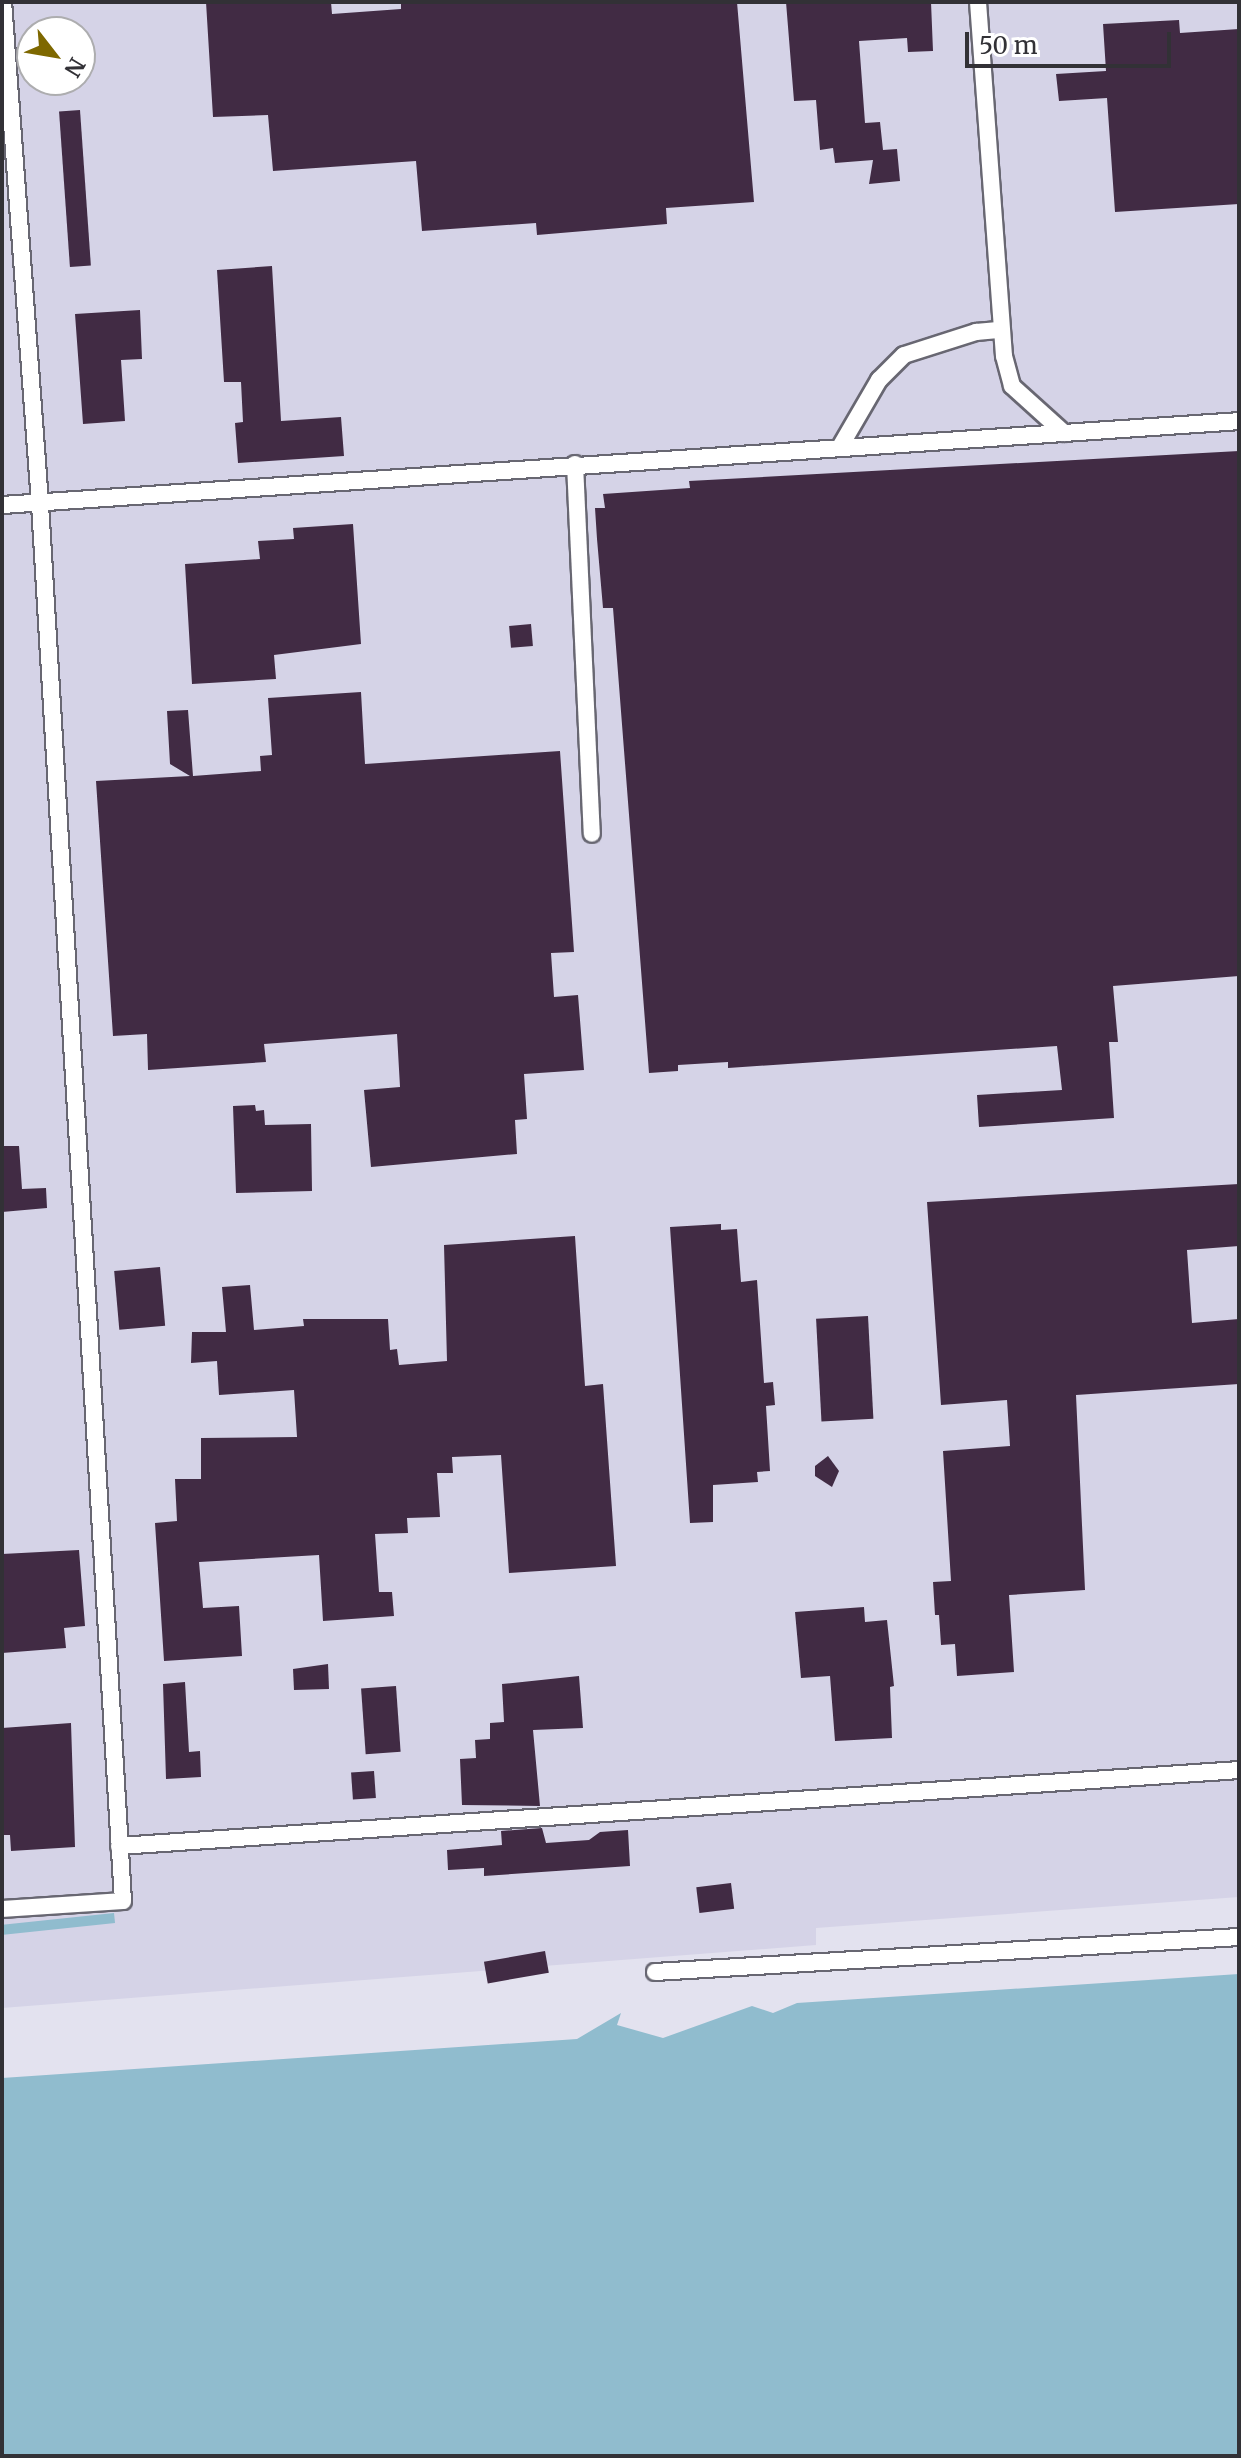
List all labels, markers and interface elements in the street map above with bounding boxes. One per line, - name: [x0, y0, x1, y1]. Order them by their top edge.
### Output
- north arrow: [16, 16, 96, 96]
- scale bar: [969, 16, 1175, 66]
- text: 50 m: [979, 30, 1038, 61]
- text: N: [58, 53, 91, 82]

